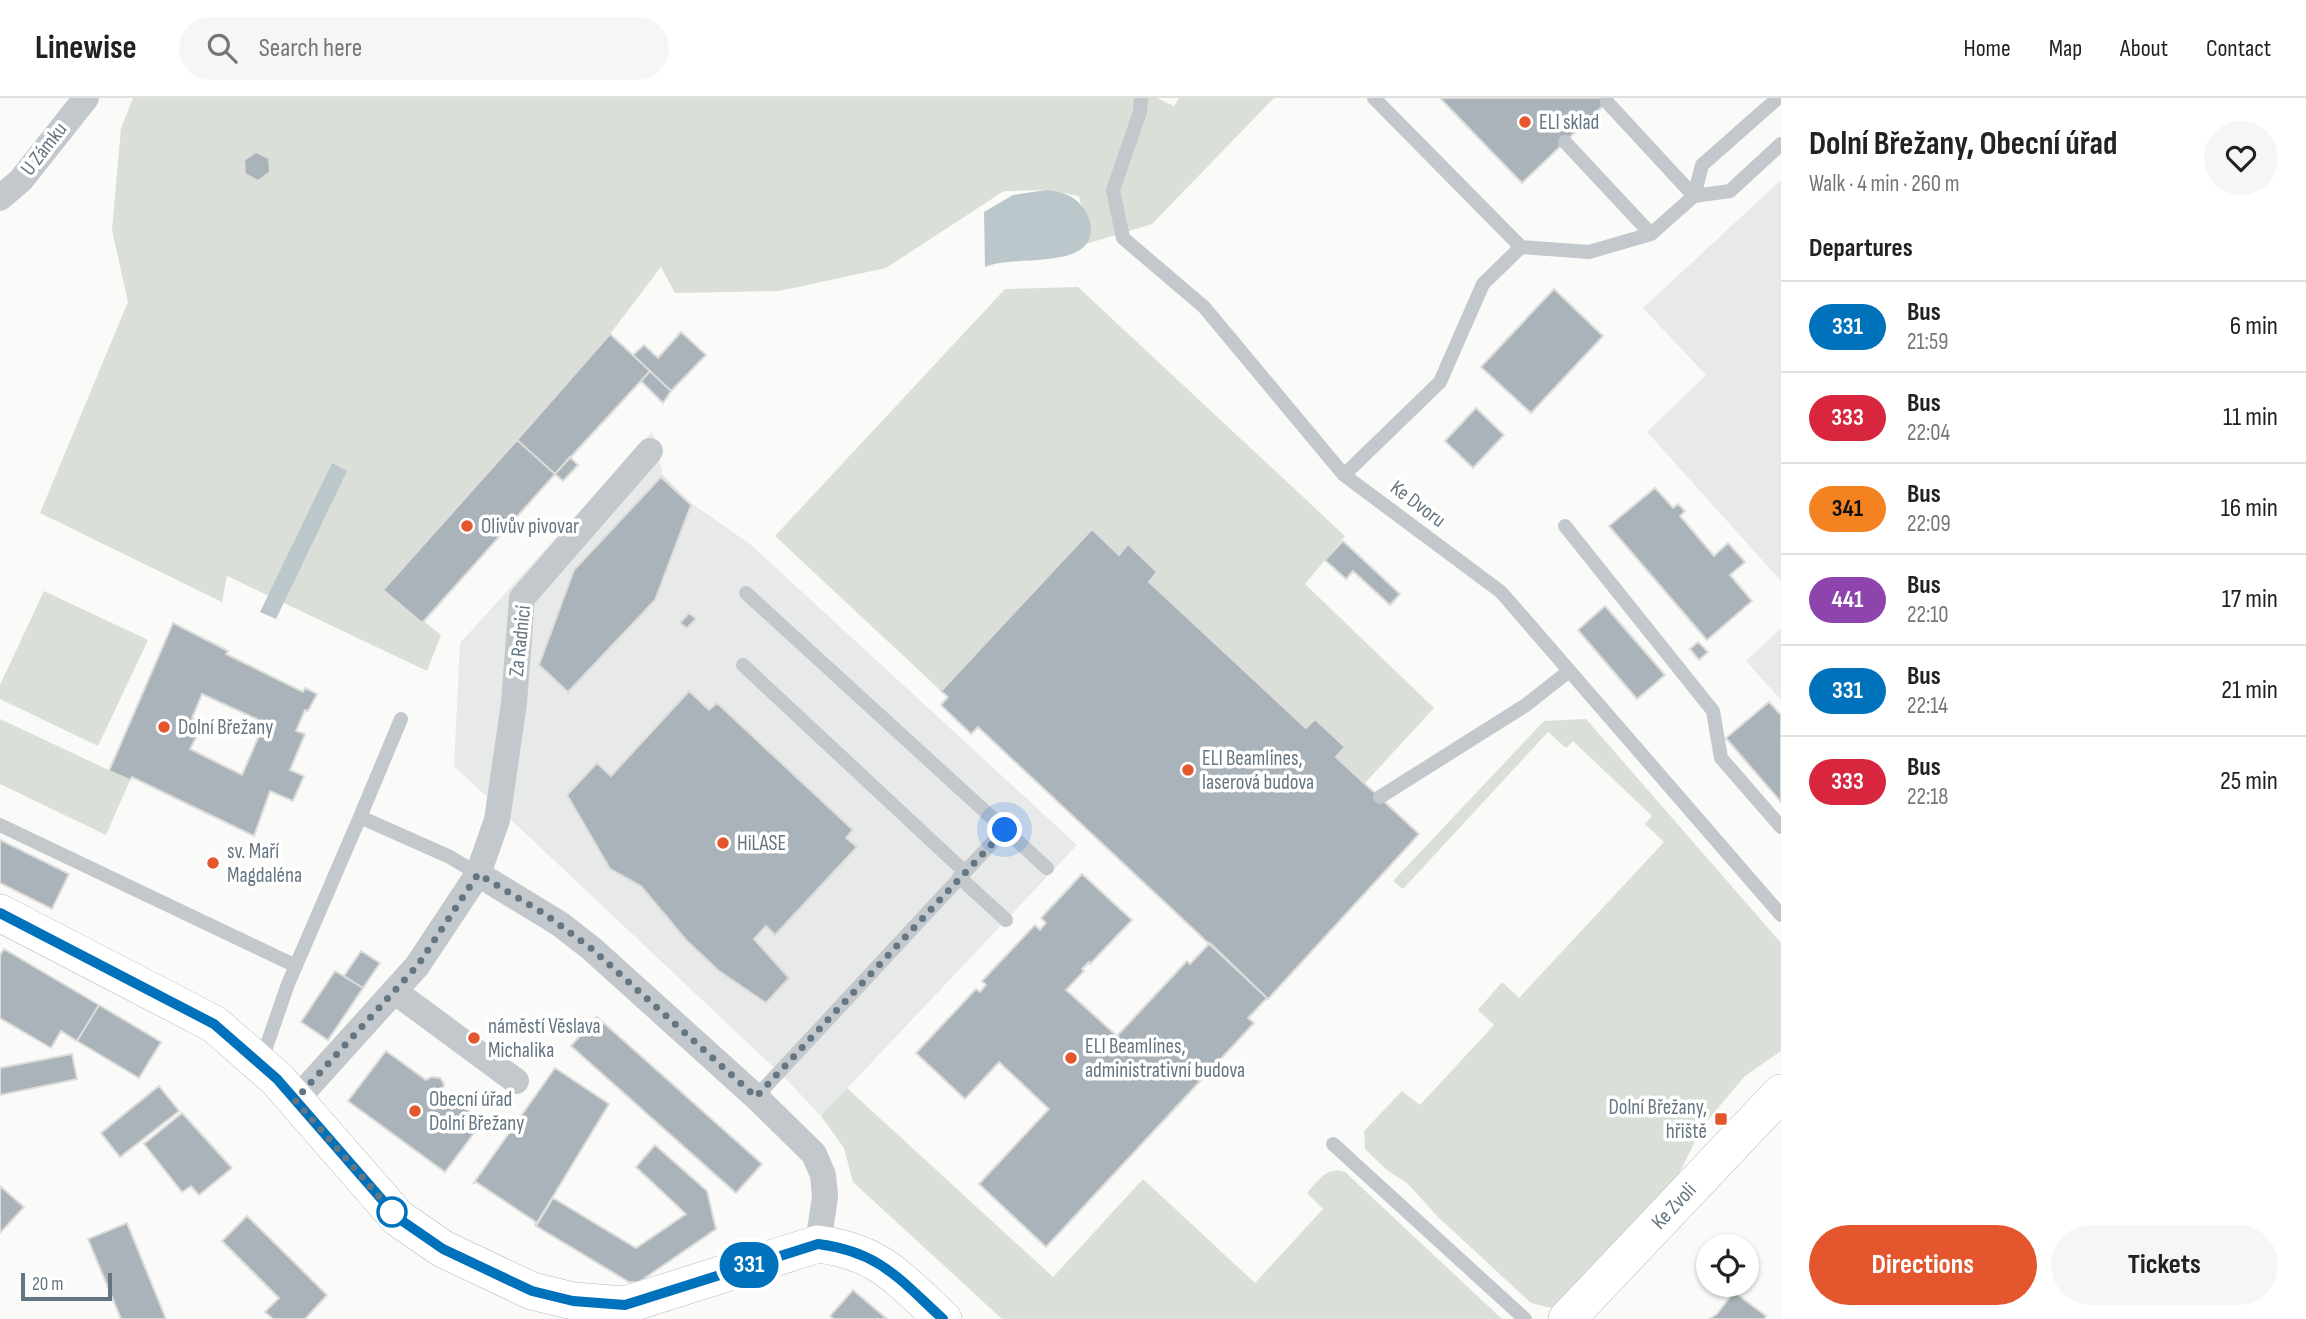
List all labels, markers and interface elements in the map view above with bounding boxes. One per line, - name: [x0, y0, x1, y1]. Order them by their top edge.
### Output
- search box: [179, 17, 669, 80]
- text: Linewise: [35, 28, 137, 68]
- icon: search: [203, 29, 241, 67]
- text: Search here: [259, 33, 362, 64]
- text: Home: [1963, 34, 2011, 63]
- text: Map: [2049, 34, 2082, 63]
- text: About: [2120, 34, 2168, 63]
- text: Contact: [2206, 34, 2271, 63]
- place label: ELI sklad: [1539, 110, 1599, 135]
- marker: ELI sklad: [1517, 114, 1533, 130]
- street label: U Zámku: [16, 117, 72, 181]
- button: heart: [2204, 121, 2278, 195]
- text: Dolní Břežany, Obecní úřad: [1809, 124, 2117, 164]
- text: Walk · 4 min · 260 m: [1809, 170, 1959, 198]
- text: Departures: [1809, 233, 1913, 264]
- text: Bus: [1907, 297, 1941, 328]
- text: 6 min: [2230, 311, 2278, 342]
- text: 331: [1832, 312, 1863, 341]
- text: 21:59: [1907, 328, 1948, 356]
- text: Bus: [1907, 388, 1941, 419]
- text: 11 min: [2223, 402, 2278, 433]
- text: 333: [1831, 403, 1864, 432]
- text: 22:04: [1907, 419, 1950, 447]
- street label: Ke Dvoru: [1385, 475, 1451, 533]
- text: Bus: [1907, 479, 1941, 510]
- text: 16 min: [2221, 493, 2278, 524]
- text: 341: [1832, 494, 1863, 523]
- text: 22:09: [1907, 510, 1951, 538]
- place label: Olivův pivovar: [481, 514, 579, 539]
- marker: Olivův pivovar: [459, 518, 475, 534]
- text: Bus: [1907, 570, 1941, 601]
- text: 17 min: [2222, 584, 2278, 615]
- text: 441: [1832, 585, 1863, 614]
- text: 22:10: [1907, 601, 1949, 629]
- street label: Za Radnicí: [504, 604, 536, 678]
- text: Bus: [1907, 661, 1941, 692]
- text: 21 min: [2221, 675, 2278, 706]
- text: 331: [1832, 676, 1863, 705]
- text: 22:14: [1907, 692, 1948, 720]
- place label: Dolní Břežany: [178, 715, 273, 740]
- marker: Dolní Břežany: [156, 719, 172, 735]
- place label: ELI Beamlines, laserová budova: [1202, 746, 1314, 795]
- text: Bus: [1907, 752, 1941, 783]
- marker: ELI Beamlines, laserová budova: [1180, 762, 1196, 778]
- text: 25 min: [2220, 766, 2278, 797]
- text: 333: [1831, 767, 1864, 796]
- text: 22:18: [1907, 783, 1948, 811]
- your location: [987, 812, 1022, 847]
- place label: HiLASE: [737, 831, 786, 856]
- marker: HiLASE: [715, 835, 731, 851]
- place label: sv. Maří Magdaléna: [227, 839, 302, 888]
- marker: sv. Maří Magdaléna: [205, 855, 221, 871]
- place label: náměstí Věslava Michalika: [488, 1014, 601, 1063]
- marker: náměstí Věslava Michalika: [466, 1030, 482, 1046]
- place label: ELI Beamlines, administrativní budova: [1085, 1034, 1245, 1083]
- marker: ELI Beamlines, administrativní budova: [1063, 1050, 1079, 1066]
- place label: Obecní úřad Dolní Břežany: [429, 1087, 524, 1136]
- place label: Dolní Břežany, hřiště: [1608, 1095, 1707, 1144]
- marker: Obecní úřad Dolní Břežany: [407, 1103, 423, 1119]
- marker: Dolní Břežany, hřiště: [1713, 1111, 1729, 1127]
- street label: Ke Zvoli: [1646, 1178, 1702, 1234]
- unlabelled marker: [377, 1197, 407, 1227]
- button: Directions: [1809, 1225, 2037, 1305]
- button: Tickets: [2051, 1225, 2278, 1305]
- map controls: [1696, 1234, 1759, 1297]
- button: locate: [1696, 1234, 1759, 1297]
- line badge: 331: [709, 1242, 789, 1288]
- text: 331: [734, 1250, 764, 1279]
- scale bar: [21, 1270, 112, 1302]
- text: 20 m: [32, 1273, 64, 1296]

